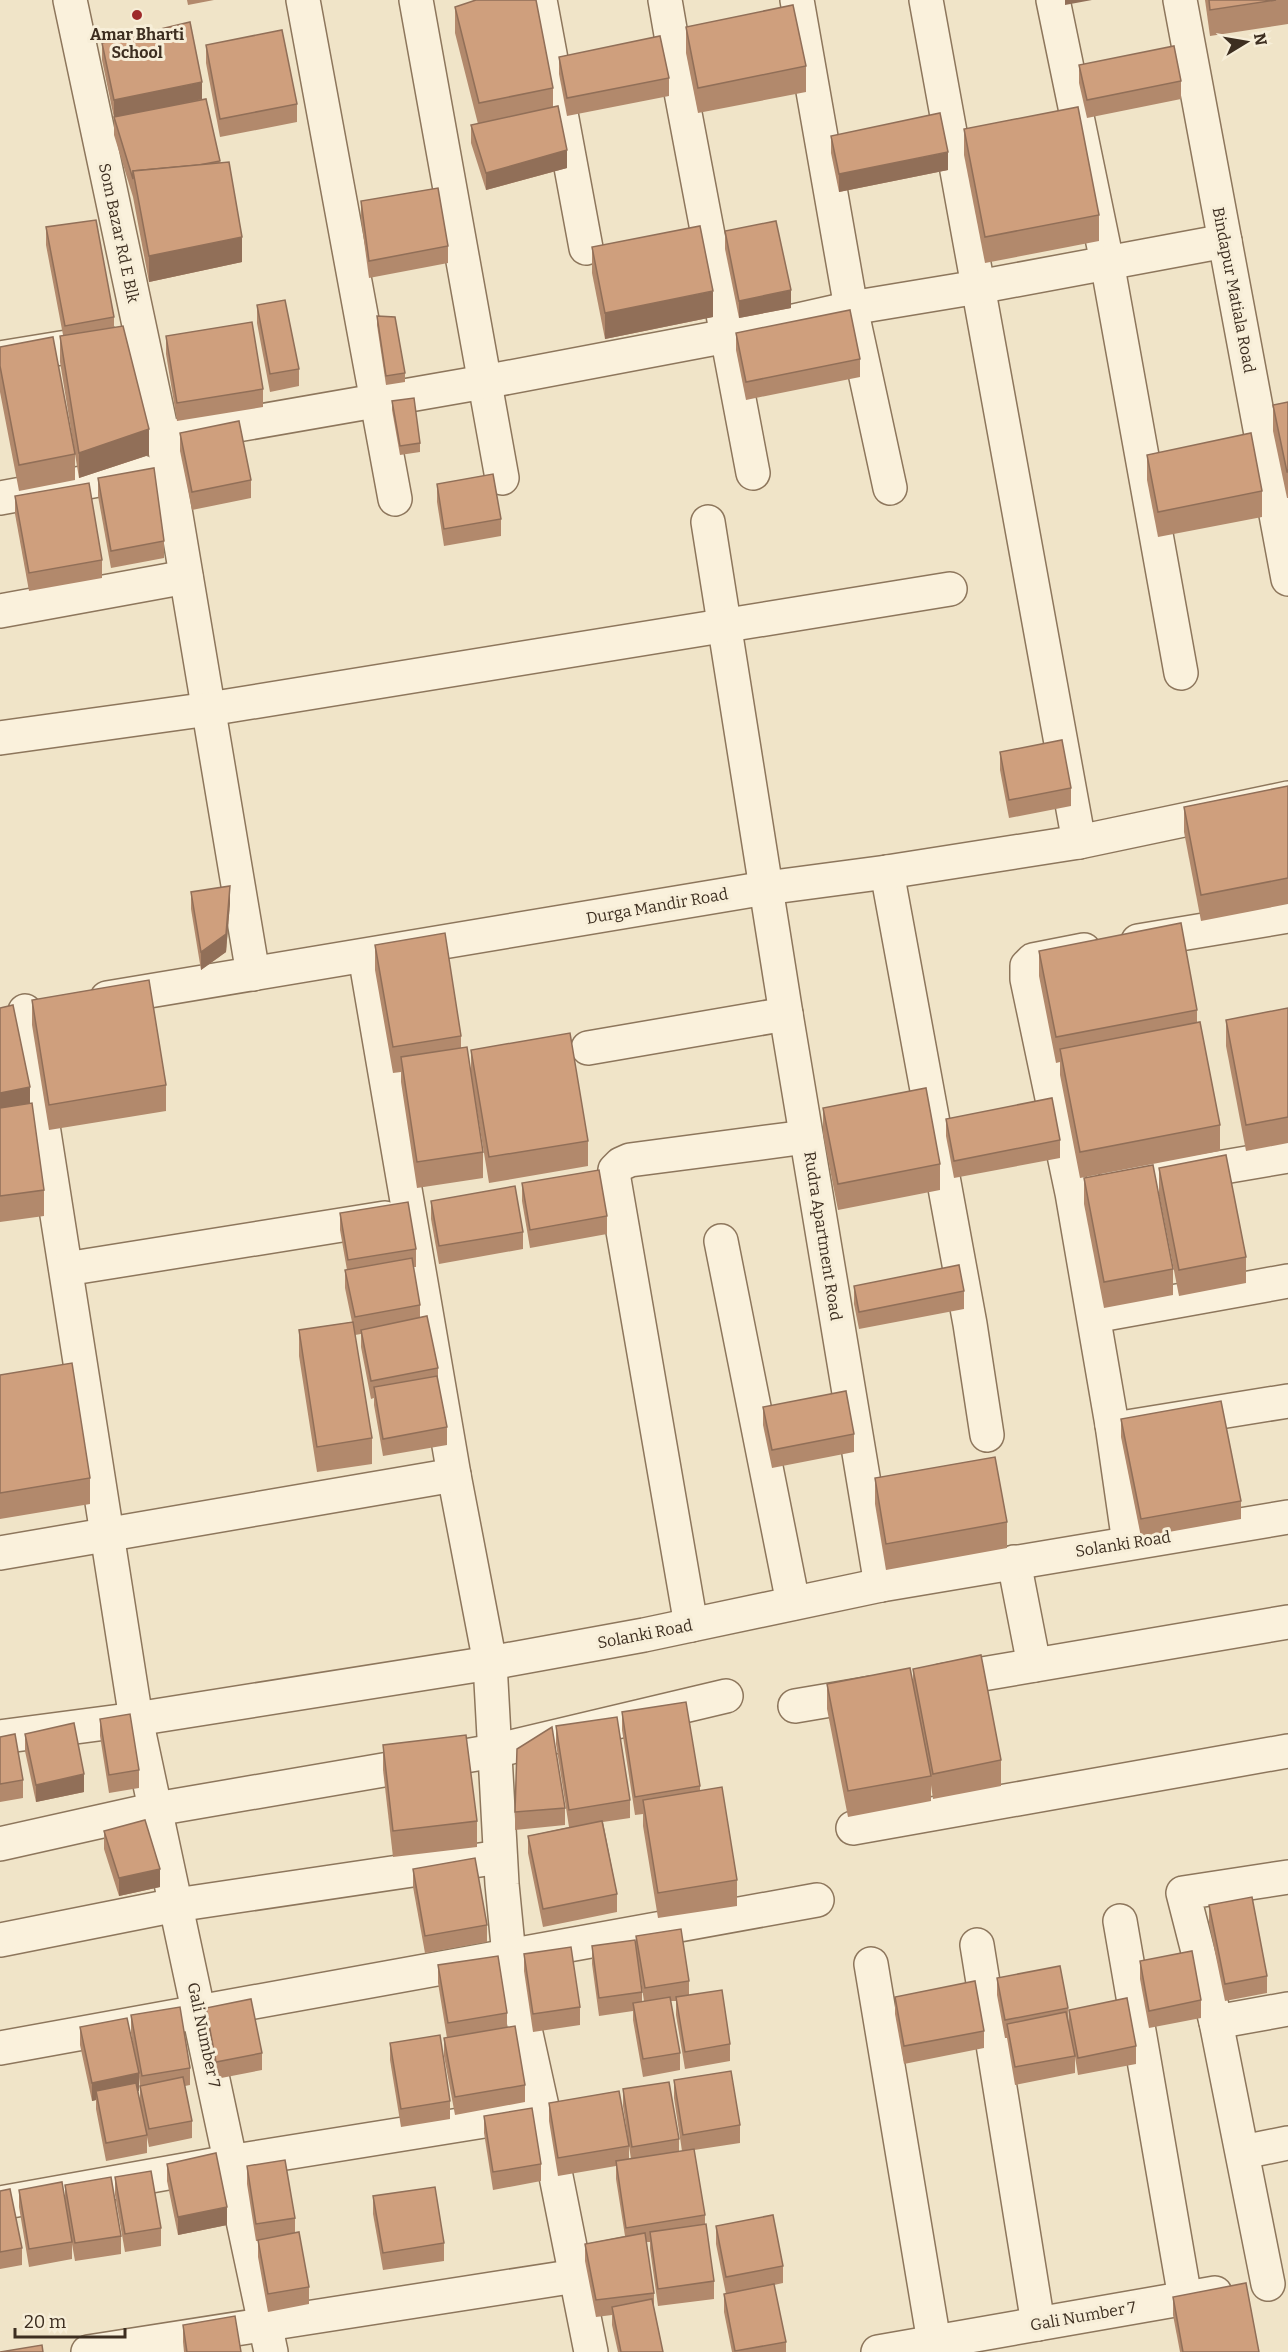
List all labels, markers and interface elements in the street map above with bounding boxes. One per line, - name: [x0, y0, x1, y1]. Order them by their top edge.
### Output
- marker: Amar Bharti School: [130, 8, 144, 22]
- north arrow: [1216, 12, 1276, 72]
- place label: Amar Bharti School: [90, 25, 184, 62]
- text: N: [1250, 31, 1271, 47]
- street label: Som Bazar Rd E Blk: [95, 161, 143, 305]
- street label: Bindapur Matiala Road: [1209, 206, 1259, 375]
- street label: Durga Mandir Road: [585, 884, 730, 928]
- street label: Rudra Apartment Road: [800, 1150, 846, 1322]
- street label: Solanki Road: [1074, 1527, 1173, 1561]
- street label: Solanki Road: [596, 1615, 695, 1653]
- street label: Gali Number 7: [184, 1981, 224, 2089]
- street label: Gali Number 7: [1029, 2297, 1137, 2335]
- scale bar: [15, 2301, 124, 2339]
- text: 20 m: [24, 2311, 66, 2333]

